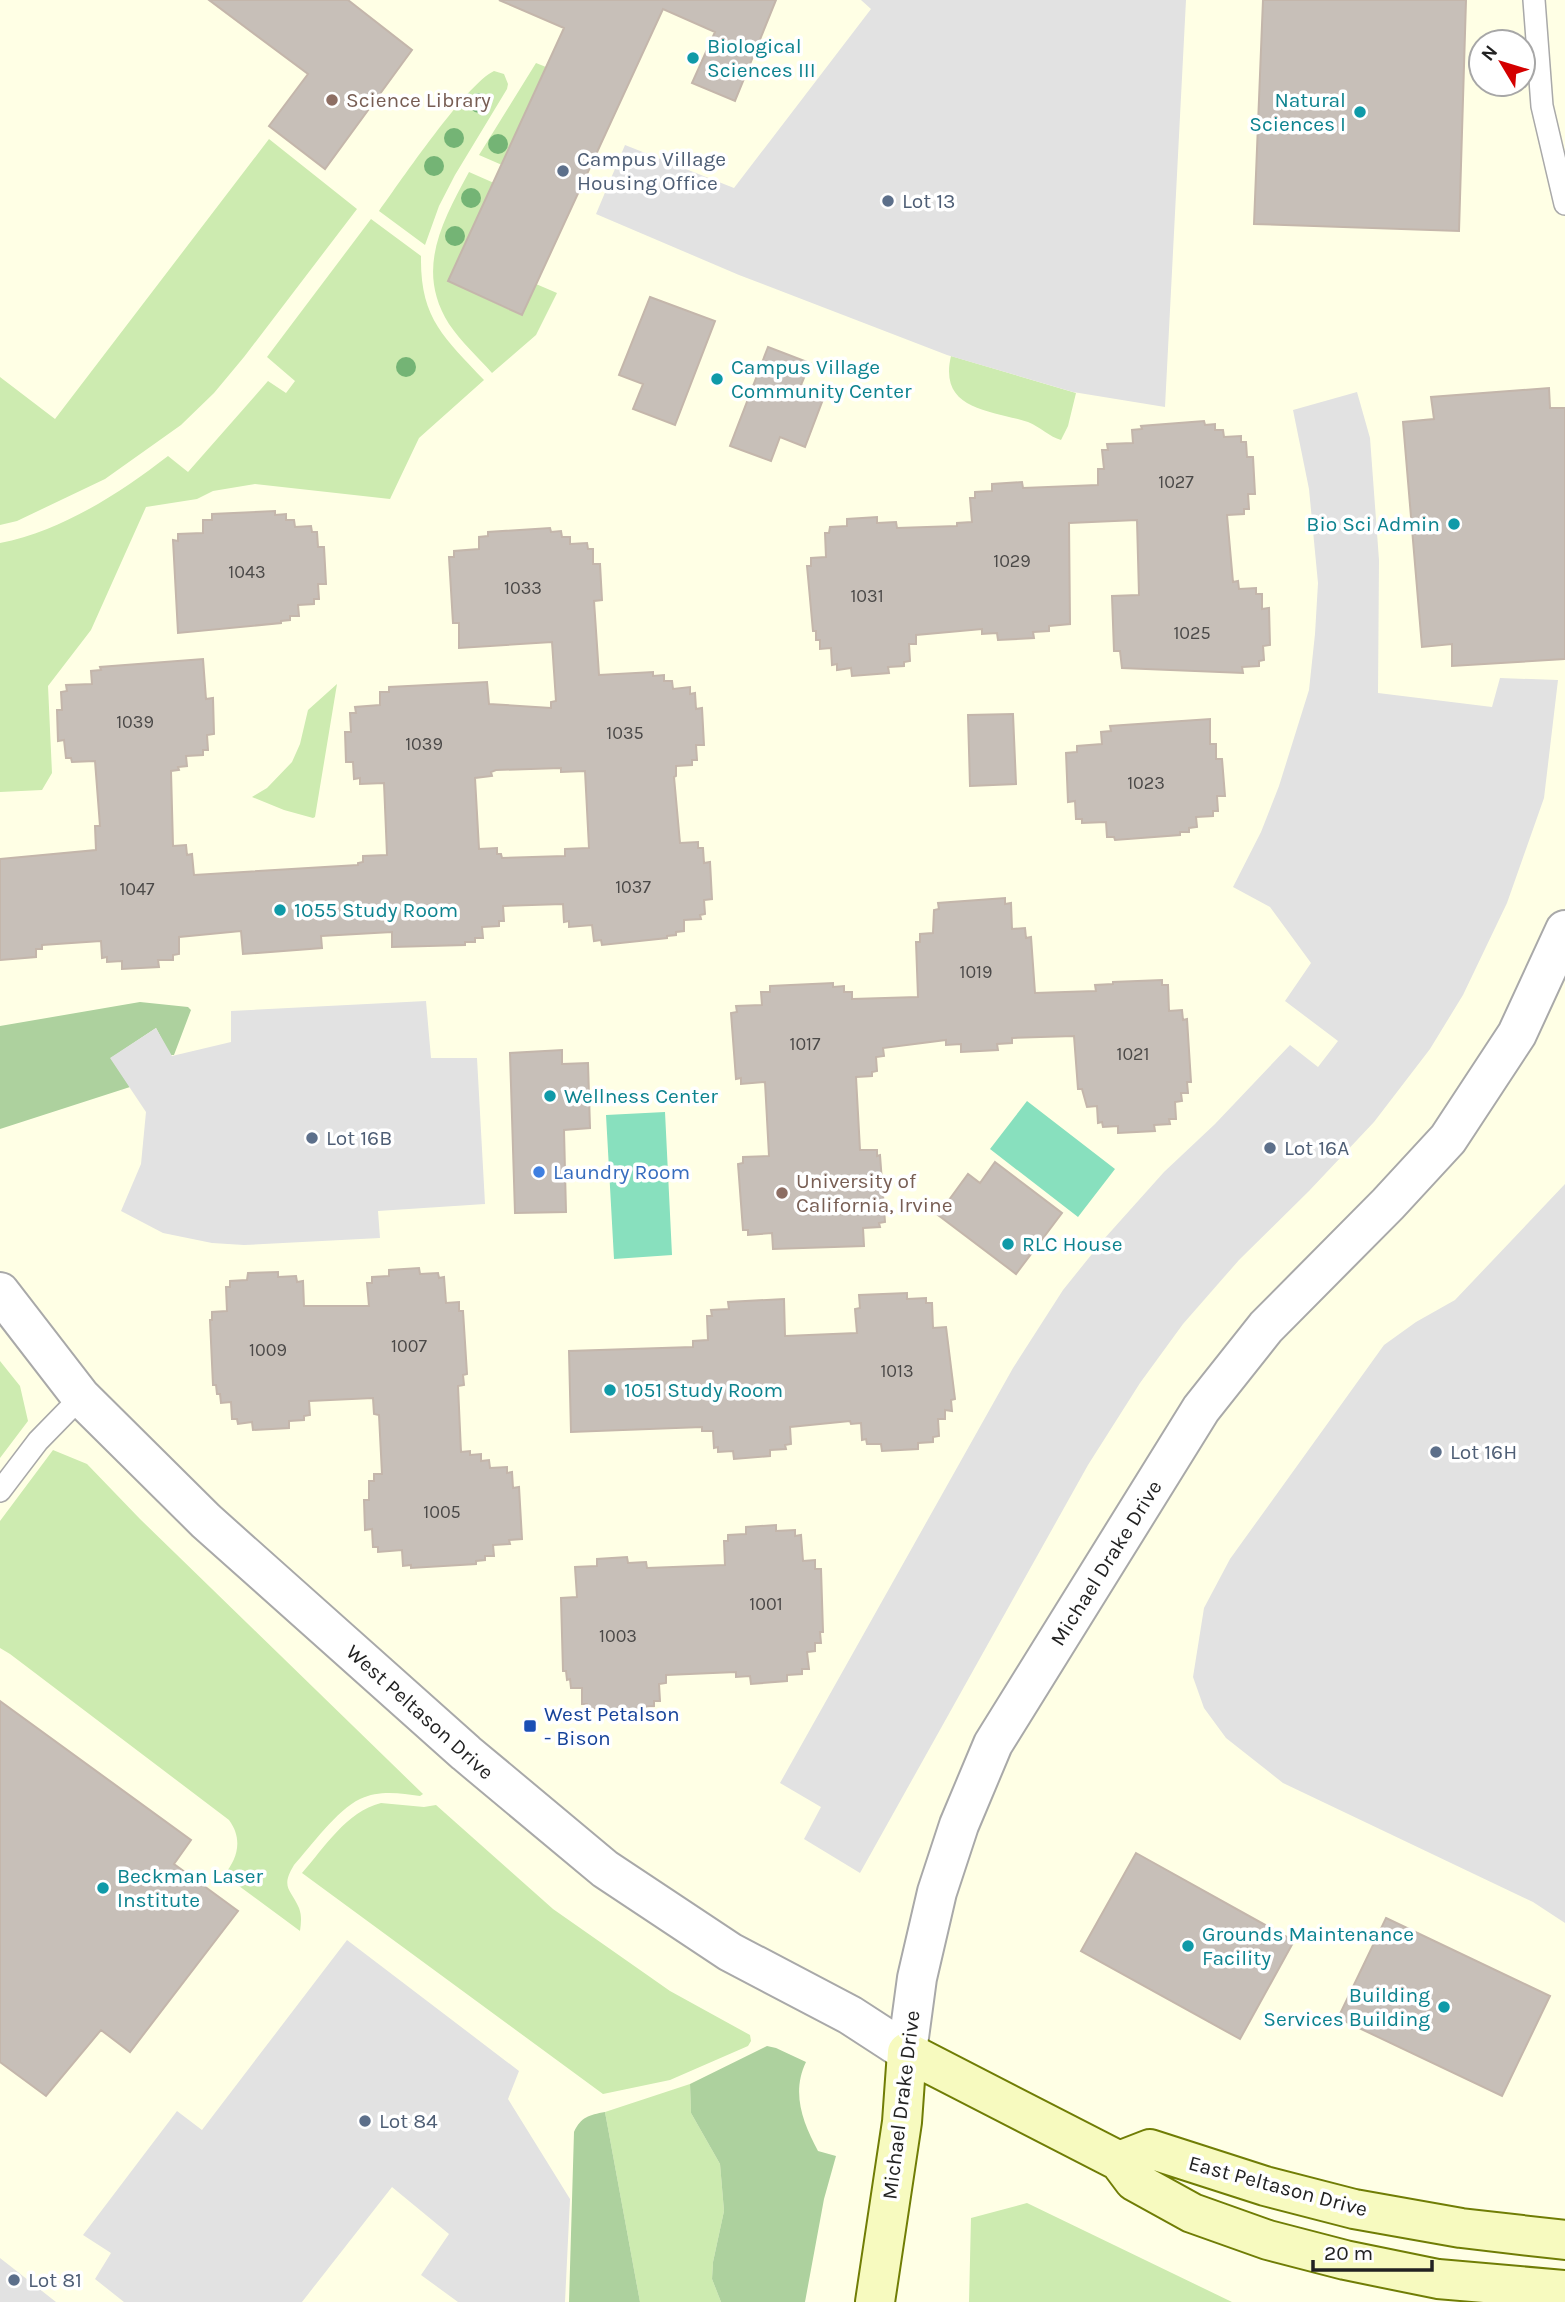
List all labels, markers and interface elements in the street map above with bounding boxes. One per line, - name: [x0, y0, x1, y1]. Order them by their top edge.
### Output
- north arrow: [1467, 28, 1537, 98]
- place label: Biological Sciences III: [707, 34, 816, 82]
- text: N: [1477, 41, 1502, 65]
- marker: Biological Sciences III: [685, 50, 701, 66]
- place label: Science Library: [346, 88, 491, 112]
- place label: Natural Sciences I: [1249, 88, 1346, 136]
- marker: Science Library: [324, 92, 340, 108]
- marker: Natural Sciences I: [1352, 104, 1368, 120]
- place label: Campus Village Housing Office: [577, 147, 726, 195]
- marker: Campus Village Housing Office: [555, 163, 571, 179]
- place label: Lot 13: [902, 189, 956, 213]
- marker: Lot 13: [880, 193, 896, 209]
- place label: Campus Village Community Center: [731, 355, 912, 403]
- marker: Campus Village Community Center: [709, 371, 725, 387]
- house number: 1027: [1158, 471, 1194, 493]
- place label: Bio Sci Admin: [1306, 512, 1440, 536]
- marker: Bio Sci Admin: [1446, 516, 1462, 532]
- house number: 1029: [993, 550, 1031, 572]
- house number: 1043: [228, 561, 266, 583]
- house number: 1033: [504, 577, 542, 599]
- house number: 1031: [850, 585, 884, 607]
- house number: 1025: [1173, 622, 1211, 644]
- house number: 1039: [116, 711, 154, 733]
- house number: 1035: [606, 722, 644, 744]
- house number: 1039: [405, 733, 443, 755]
- house number: 1023: [1127, 772, 1165, 794]
- house number: 1037: [615, 876, 651, 898]
- house number: 1047: [119, 878, 155, 900]
- place label: 1055 Study Room: [294, 898, 458, 922]
- marker: 1055 Study Room: [272, 902, 288, 918]
- house number: 1019: [959, 961, 993, 983]
- house number: 1017: [789, 1033, 821, 1055]
- house number: 1021: [1116, 1043, 1150, 1065]
- place label: Wellness Center: [564, 1084, 718, 1108]
- marker: Wellness Center: [542, 1088, 558, 1104]
- place label: Lot 16B: [326, 1126, 392, 1150]
- marker: Lot 16B: [304, 1130, 320, 1146]
- place label: Lot 16A: [1284, 1136, 1349, 1160]
- marker: Lot 16A: [1262, 1140, 1278, 1156]
- place label: Laundry Room: [553, 1160, 690, 1184]
- marker: Laundry Room: [531, 1164, 547, 1180]
- place label: University of California, Irvine: [796, 1169, 952, 1217]
- marker: University of California, Irvine: [774, 1185, 790, 1201]
- place label: RLC House: [1022, 1232, 1123, 1256]
- marker: RLC House: [1000, 1236, 1016, 1252]
- house number: 1007: [391, 1335, 427, 1357]
- house number: 1009: [249, 1339, 287, 1361]
- house number: 1013: [880, 1360, 914, 1382]
- place label: 1051 Study Room: [624, 1378, 783, 1402]
- marker: 1051 Study Room: [602, 1382, 618, 1398]
- place label: Lot 16H: [1450, 1440, 1517, 1464]
- marker: Lot 16H: [1428, 1444, 1444, 1460]
- street label: Michael Drake Drive: [1045, 1476, 1167, 1650]
- house number: 1005: [423, 1501, 461, 1523]
- house number: 1001: [749, 1593, 783, 1615]
- house number: 1003: [599, 1625, 637, 1647]
- street label: West Peltason Drive: [341, 1640, 499, 1784]
- place label: West Petalson - Bison: [544, 1702, 680, 1750]
- marker: West Petalson - Bison: [522, 1718, 538, 1734]
- place label: Beckman Laser Institute: [117, 1864, 264, 1912]
- marker: Beckman Laser Institute: [95, 1880, 111, 1896]
- place label: Grounds Maintenance Facility: [1202, 1922, 1414, 1970]
- marker: Grounds Maintenance Facility: [1180, 1938, 1196, 1954]
- place label: Building Services Building: [1263, 1983, 1430, 2031]
- marker: Building Services Building: [1436, 1999, 1452, 2015]
- street label: Michael Drake Drive: [877, 2009, 925, 2201]
- place label: Lot 84: [379, 2109, 438, 2133]
- marker: Lot 84: [357, 2113, 373, 2129]
- street label: East Peltason Drive: [1186, 2151, 1370, 2221]
- scale bar: [1313, 2228, 1432, 2272]
- text: 20 m: [1324, 2241, 1373, 2265]
- place label: Lot 81: [28, 2268, 82, 2292]
- marker: Lot 81: [6, 2272, 22, 2288]

